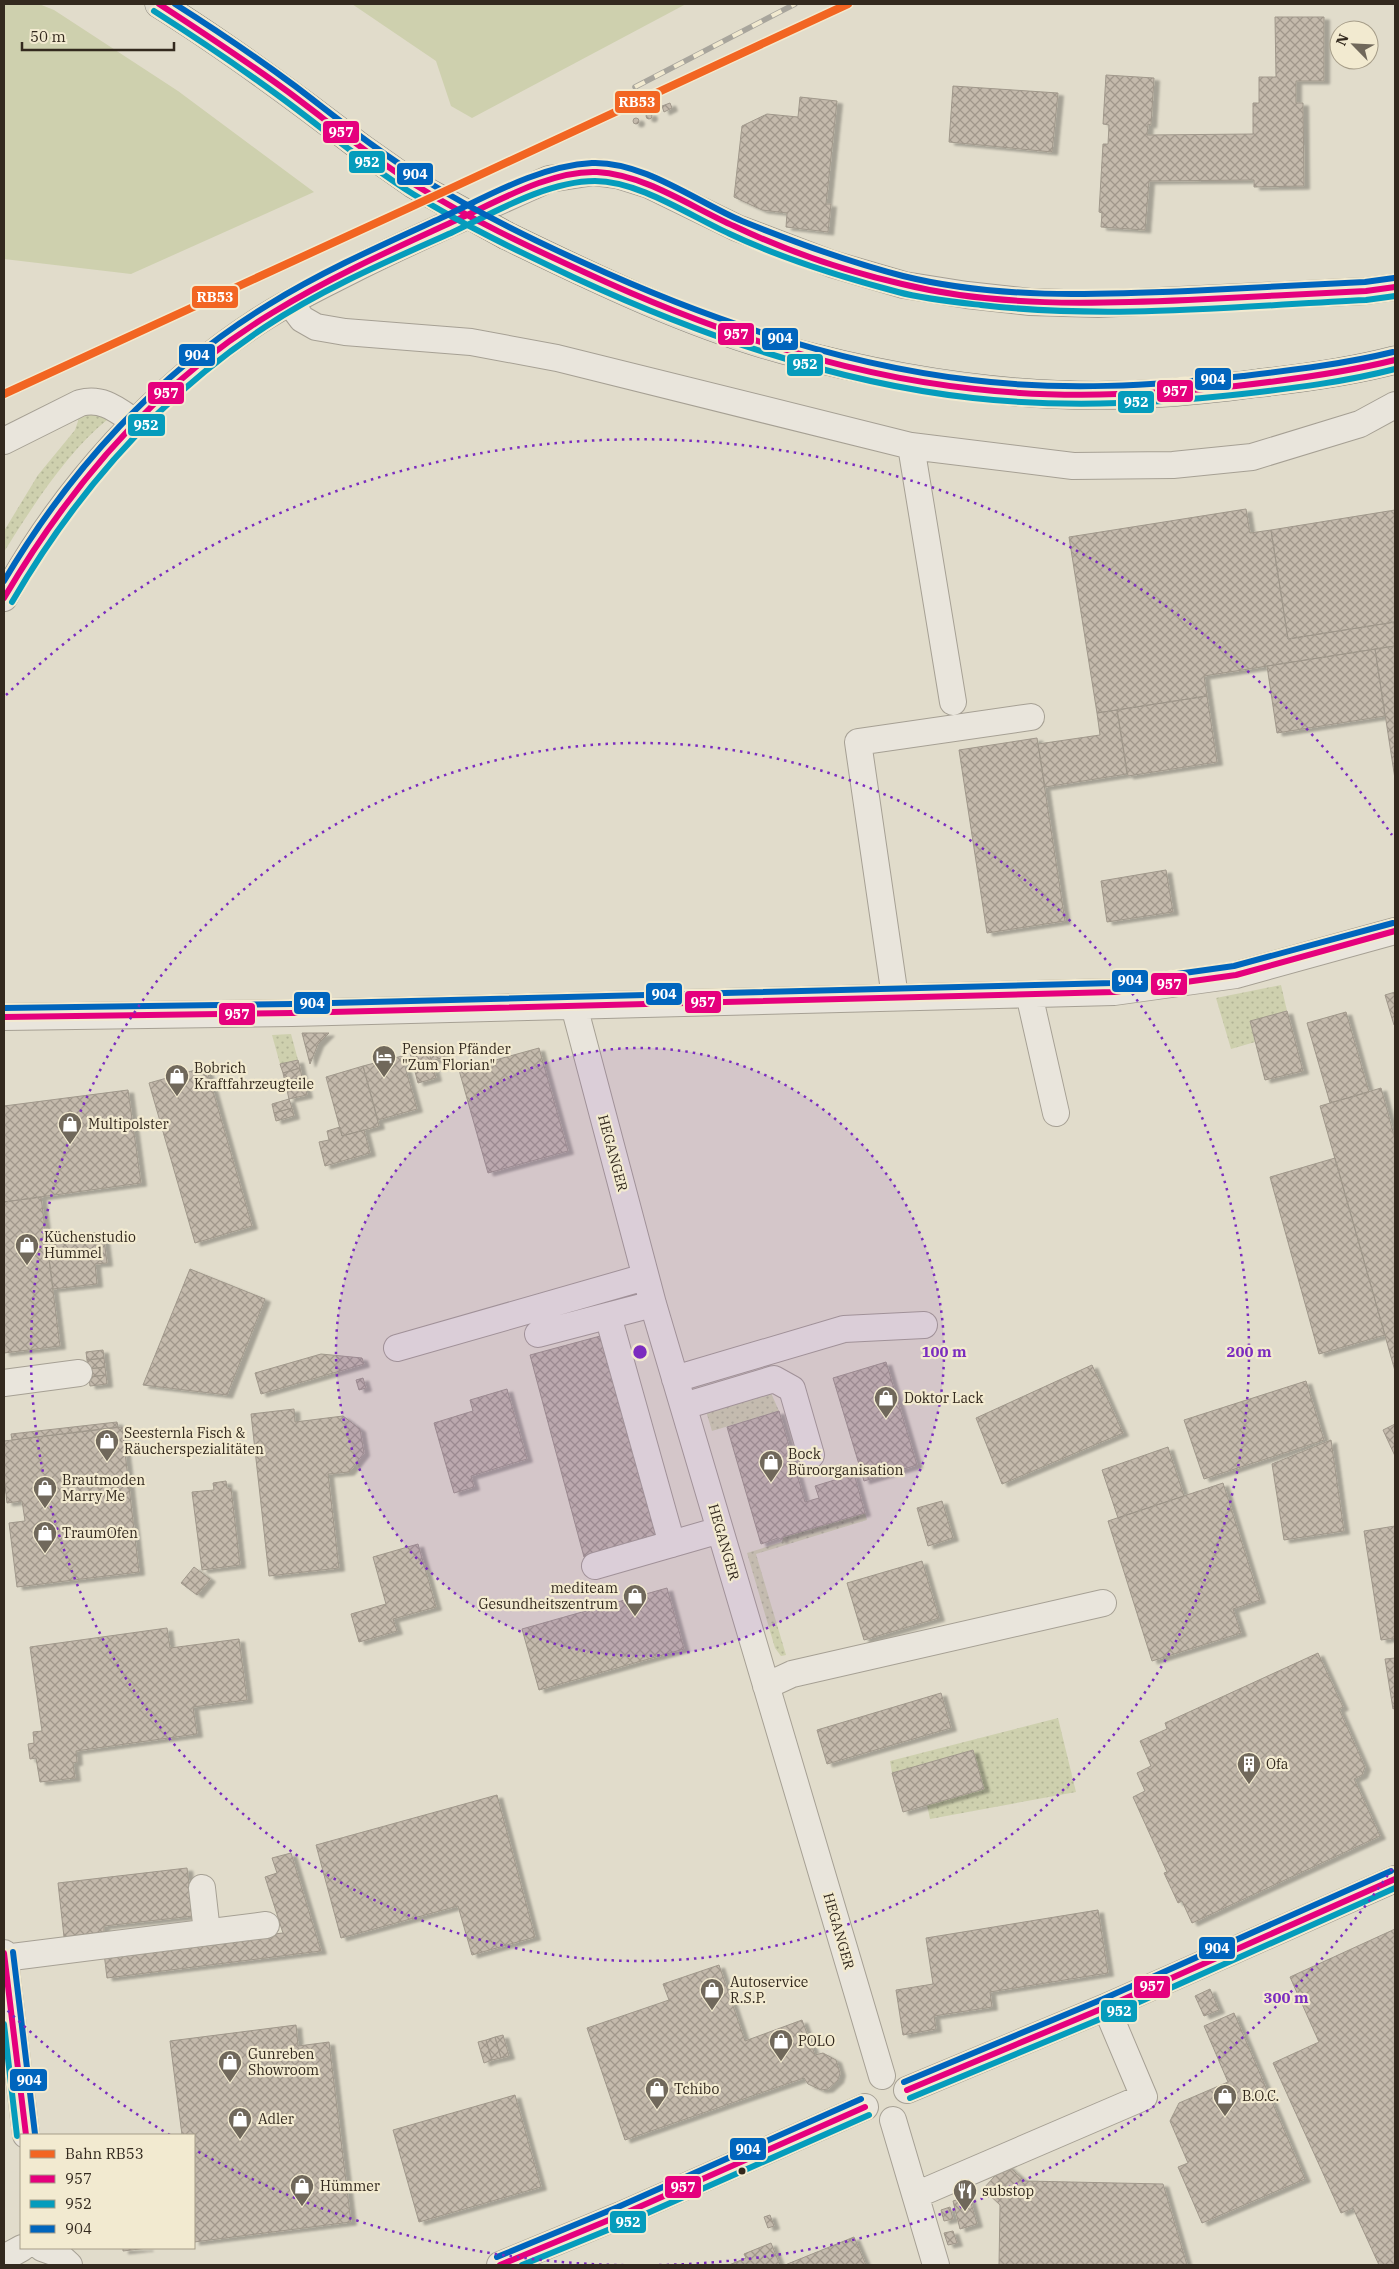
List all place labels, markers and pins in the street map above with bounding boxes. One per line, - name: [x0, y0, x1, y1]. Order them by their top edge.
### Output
- place label: Pension Pfänder "Zum Florian": [402, 1040, 511, 1074]
- hotel icon: Pension Pfänder "Zum Florian": [371, 1044, 397, 1078]
- place label: Bobrich Kraftfahrzeugteile: [194, 1059, 314, 1093]
- shop icon: Bobrich Kraftfahrzeugteile: [164, 1063, 190, 1097]
- shop icon: Multipolster: [57, 1111, 83, 1145]
- place label: Multipolster: [88, 1115, 169, 1133]
- place label: Küchenstudio Hummel: [44, 1228, 136, 1262]
- shop icon: Küchenstudio Hummel: [14, 1232, 40, 1266]
- centre of rings: [631, 1343, 649, 1361]
- shop icon: Doktor Lack: [873, 1385, 899, 1419]
- place label: Doktor Lack: [904, 1389, 984, 1407]
- place label: Seesternla Fisch & Räucherspezialitäten: [124, 1424, 264, 1458]
- shop icon: Seesternla Fisch & Räucherspezialitäten: [94, 1428, 120, 1462]
- place label: Bock Büroorganisation: [788, 1445, 903, 1479]
- shop icon: Bock Büroorganisation: [758, 1449, 784, 1483]
- place label: Brautmoden Marry Me: [62, 1471, 145, 1505]
- shop icon: Brautmoden Marry Me: [32, 1475, 58, 1509]
- shop icon: TraumOfen: [32, 1520, 58, 1554]
- place label: TraumOfen: [62, 1524, 138, 1542]
- place label: mediteam Gesundheitszentrum: [478, 1579, 618, 1613]
- shop icon: mediteam Gesundheitszentrum: [622, 1583, 648, 1617]
- building icon: Ofa: [1236, 1751, 1262, 1785]
- place label: Ofa: [1266, 1755, 1289, 1773]
- place label: Autoservice R.S.P.: [730, 1973, 808, 2007]
- shop icon: Autoservice R.S.P.: [699, 1977, 725, 2011]
- shop icon: POLO: [768, 2028, 794, 2062]
- place label: POLO: [798, 2032, 835, 2050]
- place label: Gunreben Showroom: [248, 2045, 319, 2079]
- shop icon: Gunreben Showroom: [217, 2049, 243, 2083]
- shop icon: Tchibo: [644, 2076, 670, 2110]
- place label: Tchibo: [674, 2080, 719, 2098]
- shop icon: B.O.C.: [1212, 2083, 1238, 2117]
- place label: B.O.C.: [1242, 2087, 1279, 2105]
- shop icon: Adler: [227, 2106, 253, 2140]
- place label: Adler: [258, 2110, 295, 2128]
- unlabelled marker: [737, 2166, 747, 2176]
- shop icon: Hümmer: [289, 2173, 315, 2207]
- place label: Hümmer: [320, 2177, 381, 2195]
- restaurant icon: substop: [952, 2178, 978, 2212]
- place label: substop: [982, 2182, 1034, 2200]

